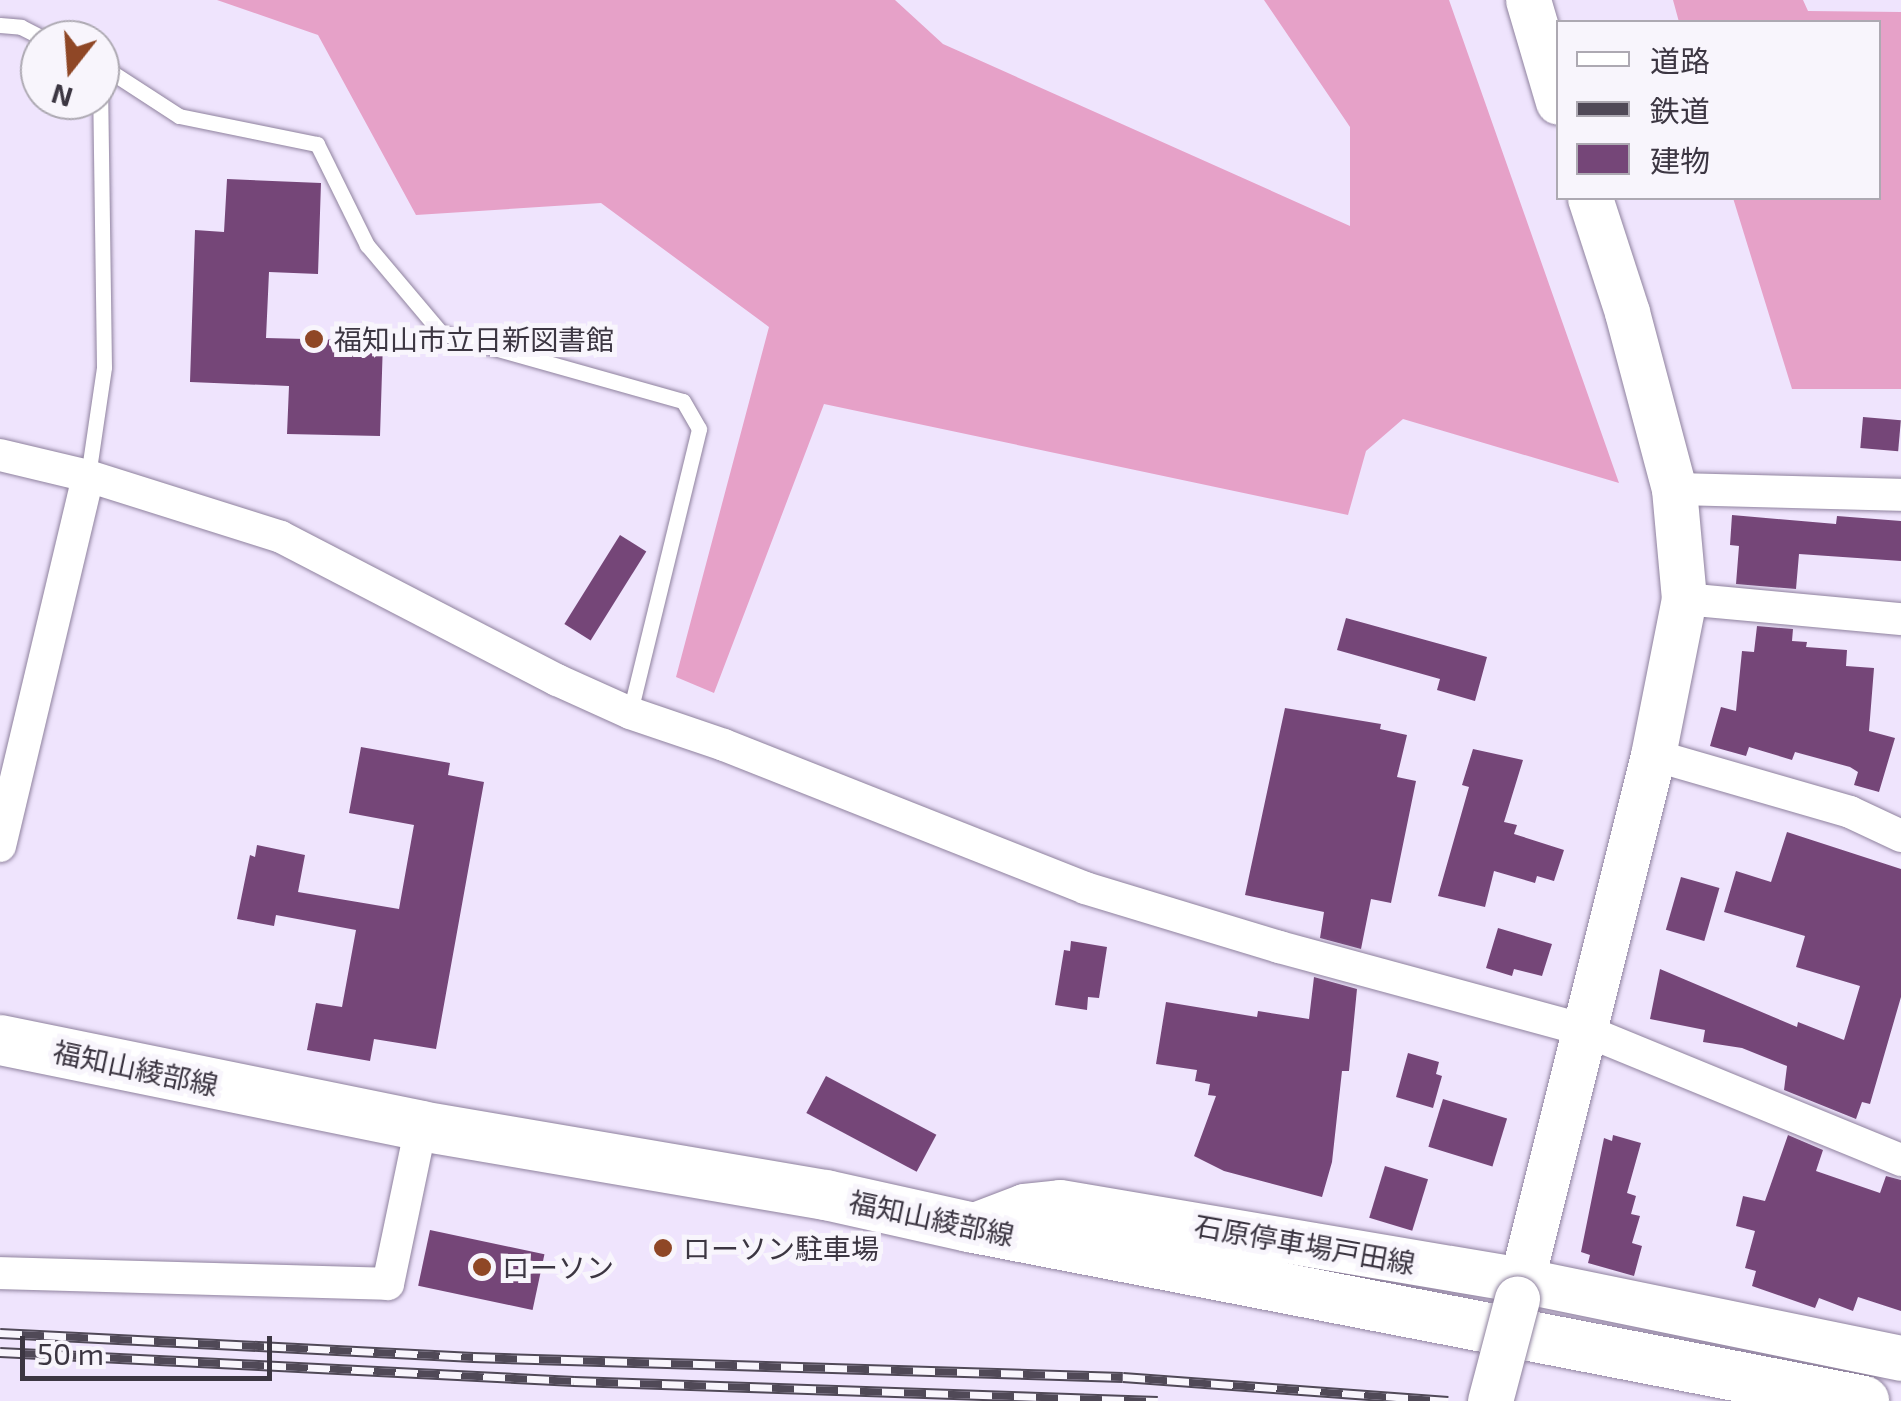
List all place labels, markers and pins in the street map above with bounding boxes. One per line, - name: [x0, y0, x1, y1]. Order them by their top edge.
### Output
- place label: 福知山市立日新図書館: [334, 322, 614, 356]
- marker: 福知山市立日新図書館: [303, 328, 325, 350]
- place label: ローソン駐車場: [683, 1231, 879, 1265]
- marker: ローソン駐車場: [652, 1237, 674, 1259]
- place label: ローソン: [502, 1250, 614, 1284]
- marker: ローソン: [471, 1256, 493, 1278]

